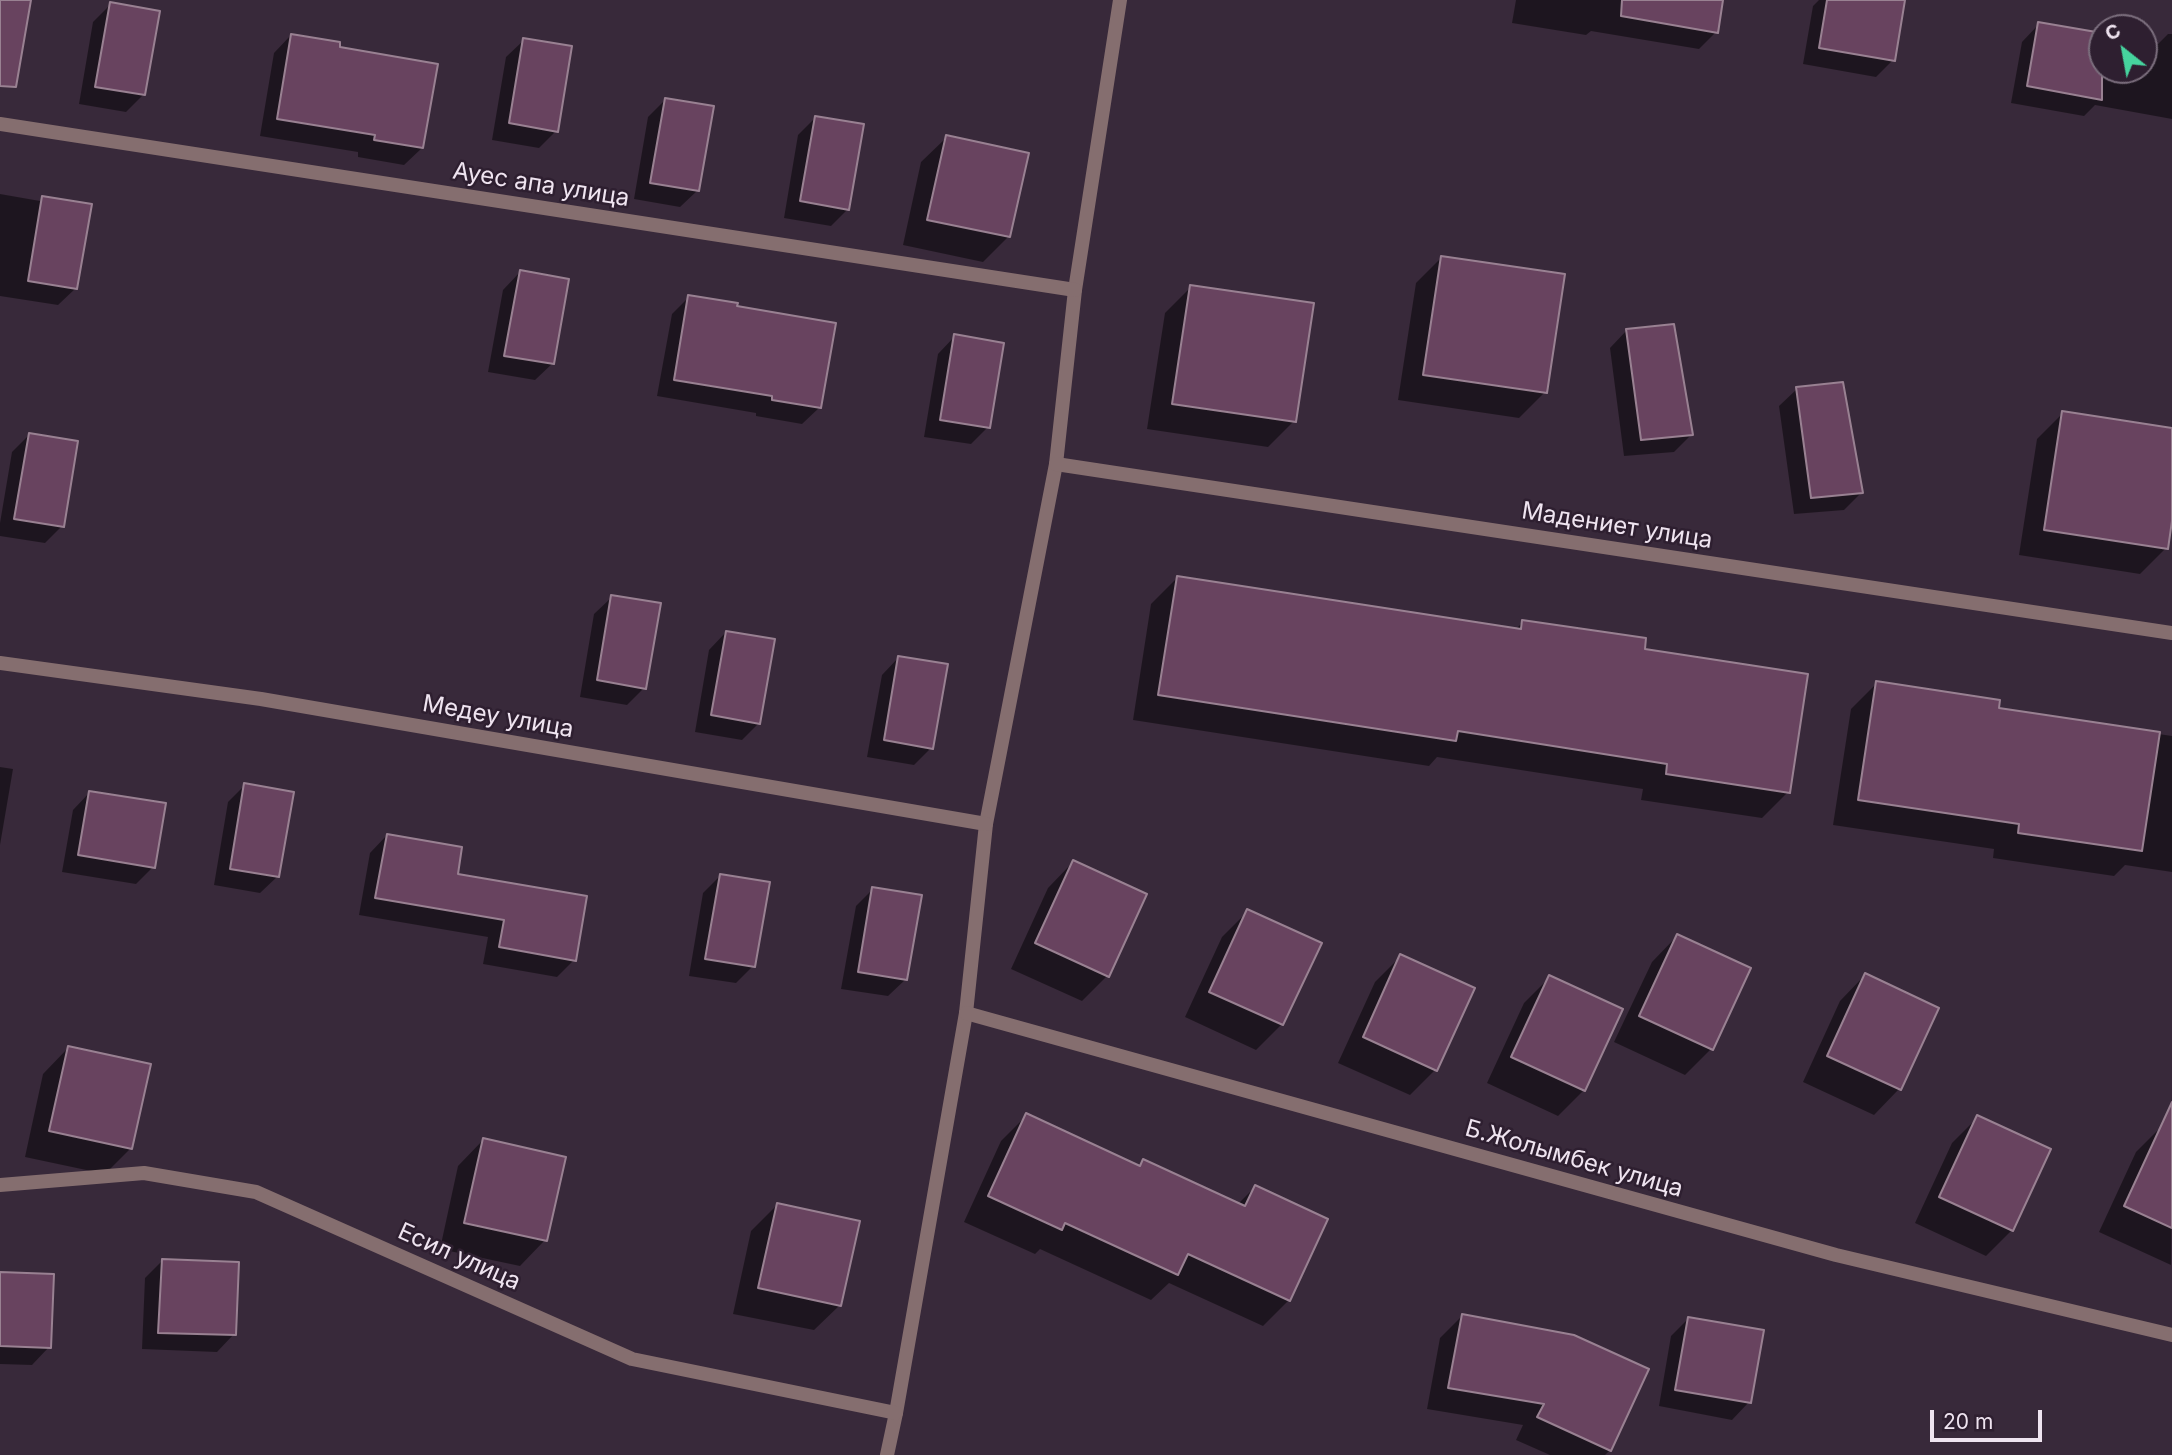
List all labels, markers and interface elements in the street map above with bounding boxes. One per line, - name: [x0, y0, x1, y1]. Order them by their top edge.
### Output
- north arrow: [2088, 14, 2158, 84]
- text: С: [2101, 19, 2125, 46]
- street label: Ауес апа улица: [451, 157, 631, 213]
- street label: Мадениет улица: [1520, 497, 1714, 555]
- street label: Медеу улица: [420, 690, 576, 744]
- street label: Б.Жолымбек улица: [1462, 1114, 1686, 1204]
- street label: Есил улица: [393, 1217, 525, 1297]
- scale bar: [1934, 1396, 2046, 1440]
- text: 20 m: [1943, 1409, 1993, 1434]

